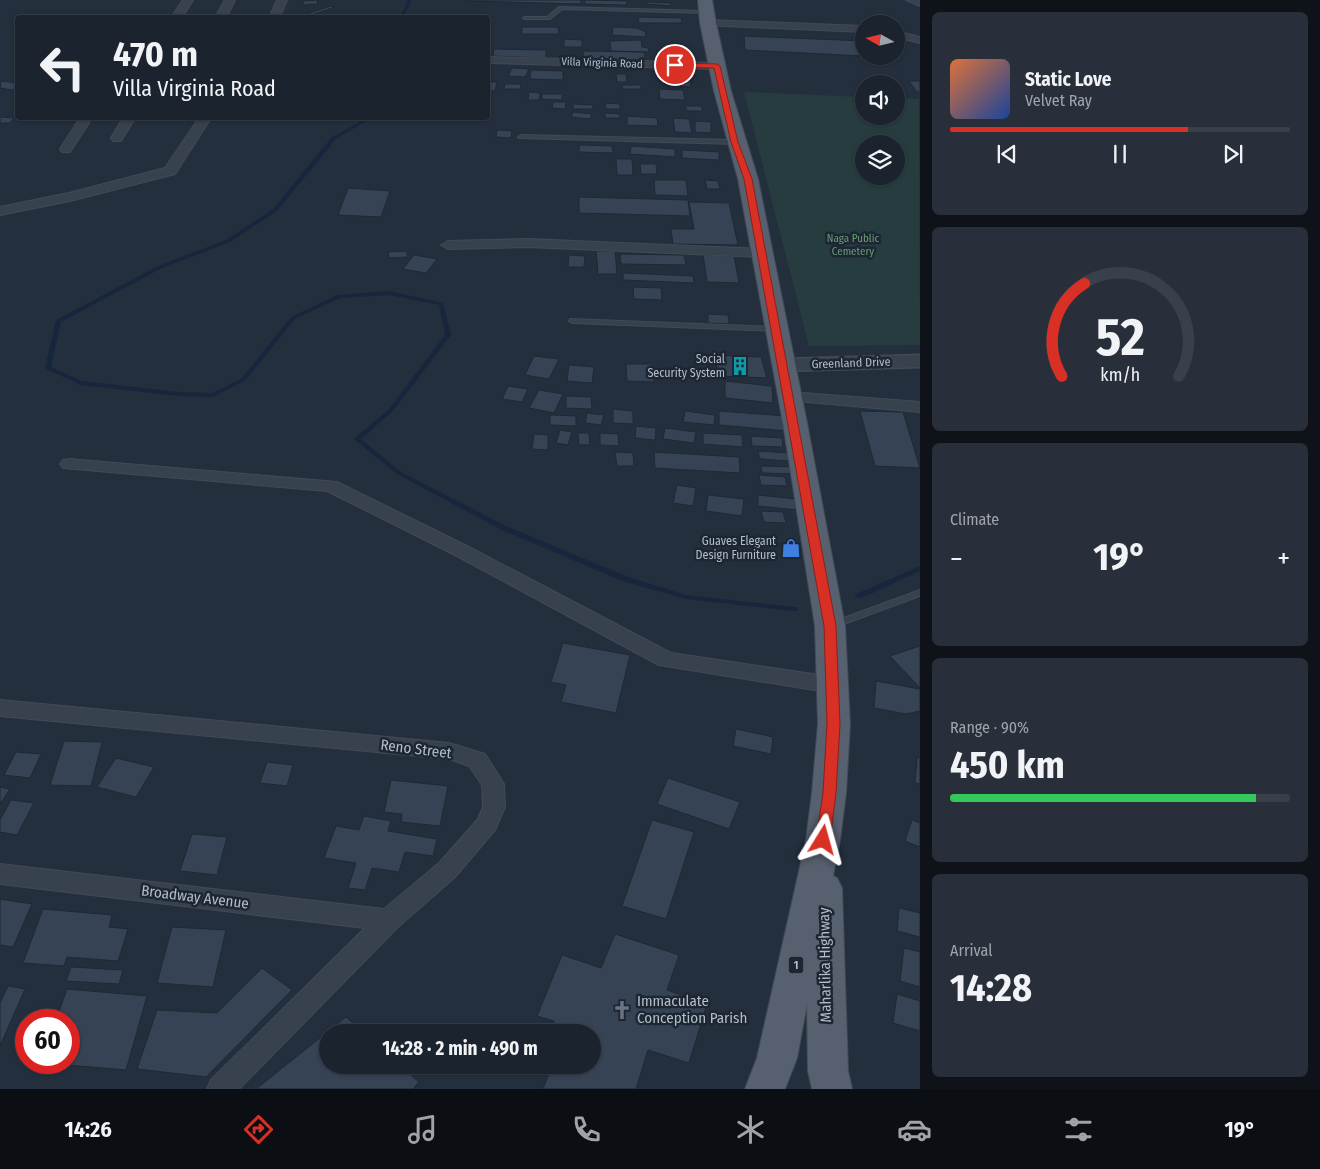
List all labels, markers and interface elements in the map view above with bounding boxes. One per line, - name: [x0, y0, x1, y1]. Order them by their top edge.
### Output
- north arrow: [855, 15, 905, 65]
- map controls: [855, 15, 905, 185]
- text: 470 m: [113, 33, 198, 75]
- icon: left: [30, 35, 95, 100]
- pin: [654, 44, 696, 86]
- icon: arrive: [661, 51, 689, 79]
- street label: Villa Virginia Road: [561, 55, 643, 71]
- text: Static Love: [1025, 68, 1112, 91]
- text: Villa Virginia Road: [113, 75, 276, 102]
- button: sound: [855, 75, 905, 125]
- text: Velvet Ray: [1025, 91, 1092, 110]
- button: layers: [855, 135, 905, 185]
- icon: previous: [993, 140, 1021, 168]
- icon: pause: [1106, 140, 1134, 168]
- icon: next: [1219, 140, 1247, 168]
- park label: Naga Public Cemetery: [827, 232, 879, 258]
- text: 52: [1096, 306, 1144, 369]
- place label: Social Security System: [647, 352, 725, 380]
- building icon: Social Security System: [729, 355, 751, 377]
- street label: Greenland Drive: [811, 355, 891, 371]
- text: km/h: [1100, 364, 1140, 386]
- text: Climate: [950, 510, 999, 529]
- place label: Guaves Elegant Design Furniture: [696, 534, 776, 562]
- text: 19°: [1093, 534, 1147, 580]
- shop icon: Guaves Elegant Design Furniture: [780, 537, 802, 559]
- text: −: [950, 542, 963, 575]
- text: +: [1277, 542, 1290, 575]
- text: Range · 90%: [950, 718, 1029, 737]
- street label: Reno Street: [379, 736, 453, 762]
- text: 450 km: [950, 742, 1065, 788]
- position arrow: [796, 813, 848, 865]
- street label: Broadway Avenue: [140, 881, 250, 913]
- street label: Maharlika Highway: [815, 907, 835, 1023]
- text: Arrival: [950, 941, 992, 960]
- road number: 1: [788, 956, 804, 974]
- text: 14:28: [950, 965, 1032, 1011]
- place label: Immaculate Conception Parish: [637, 992, 747, 1027]
- church icon: Immaculate Conception Parish: [611, 999, 633, 1021]
- speed limit sign: 60: [15, 1009, 80, 1074]
- text: 14:28 · 2 min · 490 m: [382, 1037, 538, 1060]
- icon: directions: [241, 1112, 276, 1147]
- icon: music: [405, 1112, 440, 1147]
- icon: phone: [569, 1112, 604, 1147]
- icon: climate: [733, 1112, 768, 1147]
- icon: car: [897, 1112, 932, 1147]
- icon: filters: [1061, 1112, 1096, 1147]
- text: 14:26: [64, 1116, 112, 1143]
- text: 19°: [1225, 1116, 1255, 1143]

